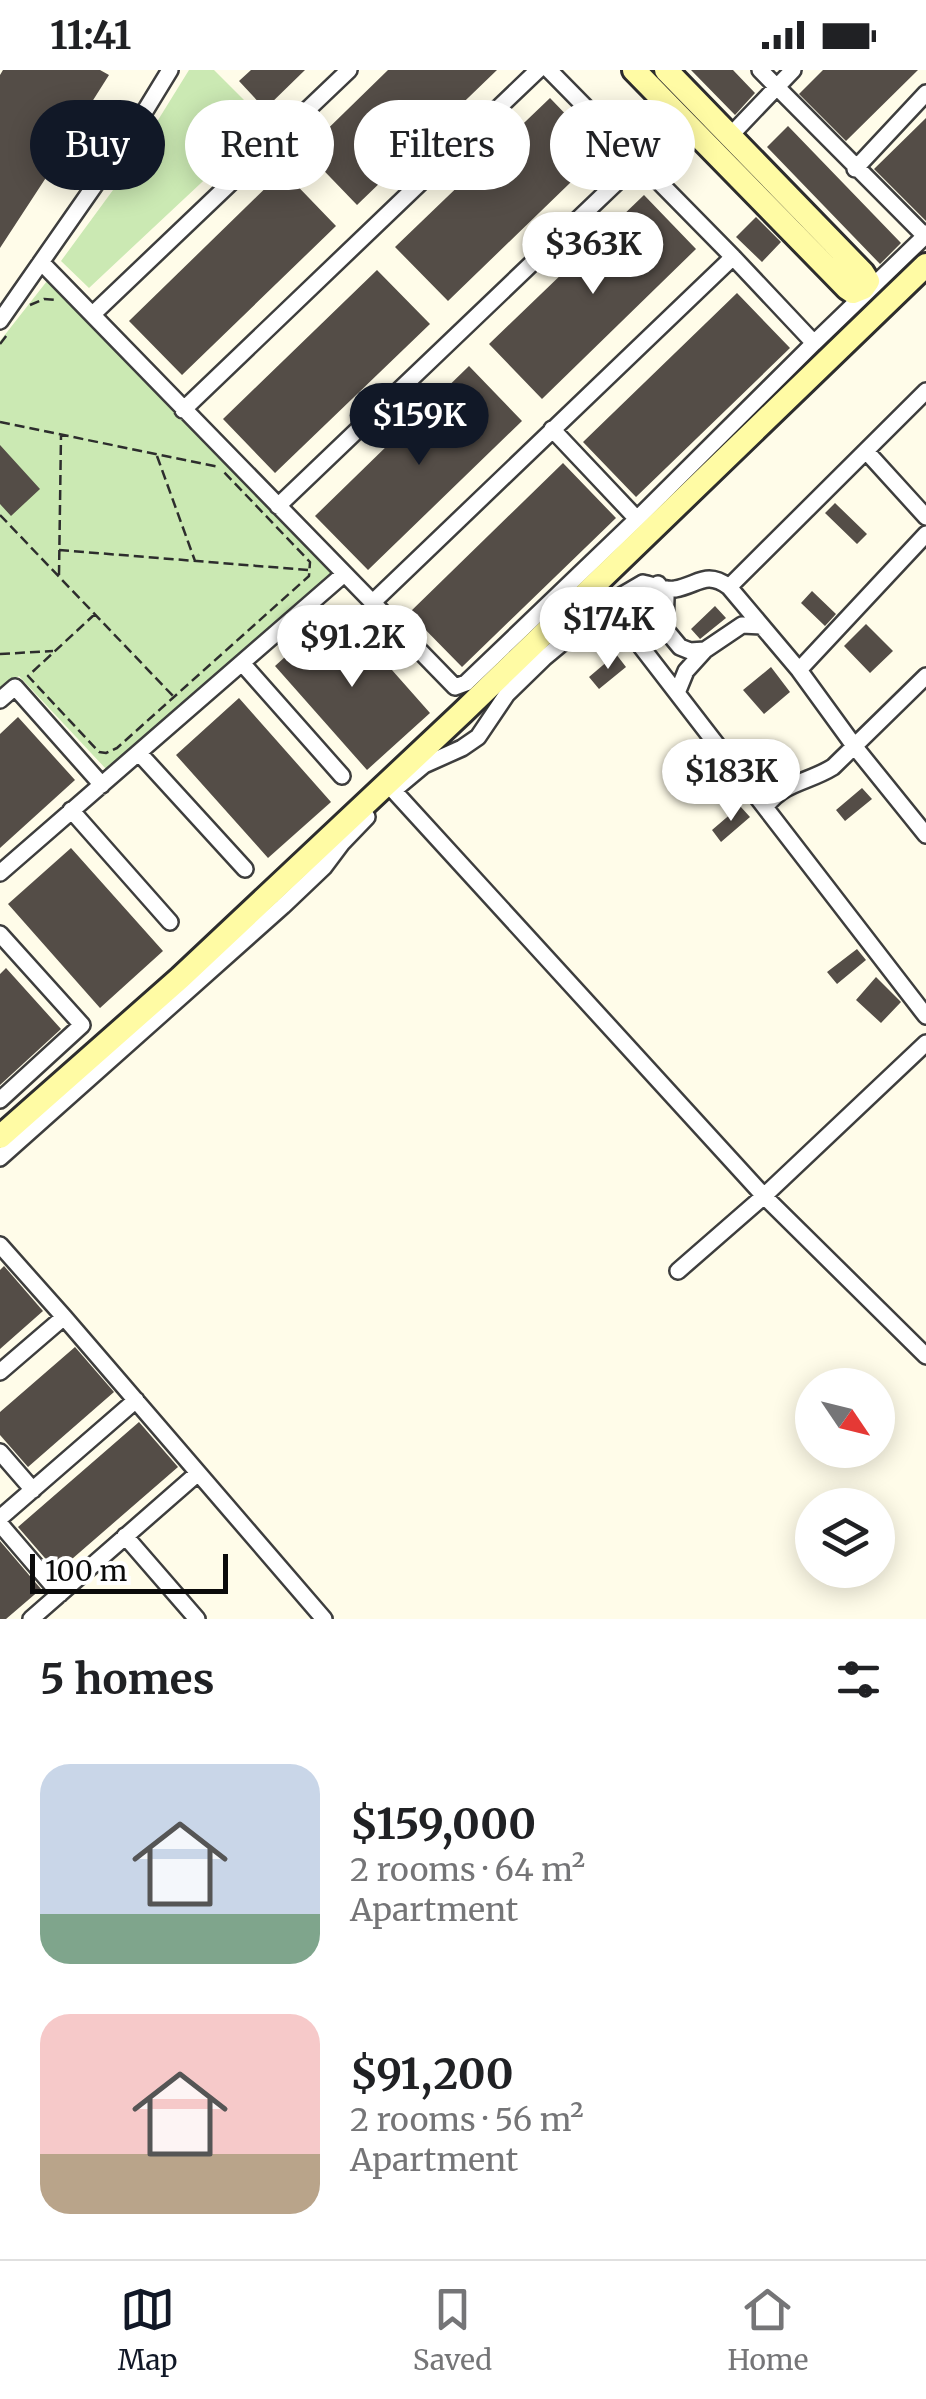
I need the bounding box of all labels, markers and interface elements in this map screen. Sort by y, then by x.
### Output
text: 11:41 [50,12,131,59]
chip: Buy [30,100,165,190]
chip: Rent [185,100,334,190]
chip: Filters [354,100,530,190]
chip: New [550,100,695,190]
pin: $363K [523,212,663,297]
text: $363K [544,224,642,264]
pin: $159K [349,383,489,468]
text: $159K [372,395,466,435]
pin: $174K [538,587,678,672]
text: $174K [562,599,654,639]
pin: $91.2K [271,605,433,690]
text: $91.2K [299,617,405,657]
pin: $183K [661,739,801,824]
text: $183K [684,751,778,791]
north arrow [795,1368,895,1468]
map controls [795,1368,895,1588]
button: layers [795,1488,895,1588]
scale bar [30,1549,228,1594]
text: 100 m [45,1553,127,1589]
icon: filters [831,1652,886,1707]
text: 5 homes [40,1653,214,1705]
text: $159,000 [350,1798,536,1850]
icon: home [120,1804,240,1924]
text: 2 rooms · 64 m² [350,1850,585,1890]
text: Apartment [350,1890,518,1930]
text: $91,200 [350,2048,514,2100]
icon: home [120,2054,240,2174]
text: 2 rooms · 56 m² [350,2100,584,2140]
text: Apartment [350,2140,518,2180]
tab: Map [118,2282,177,2378]
tab: Saved [413,2282,492,2378]
tab: Home [728,2282,808,2378]

